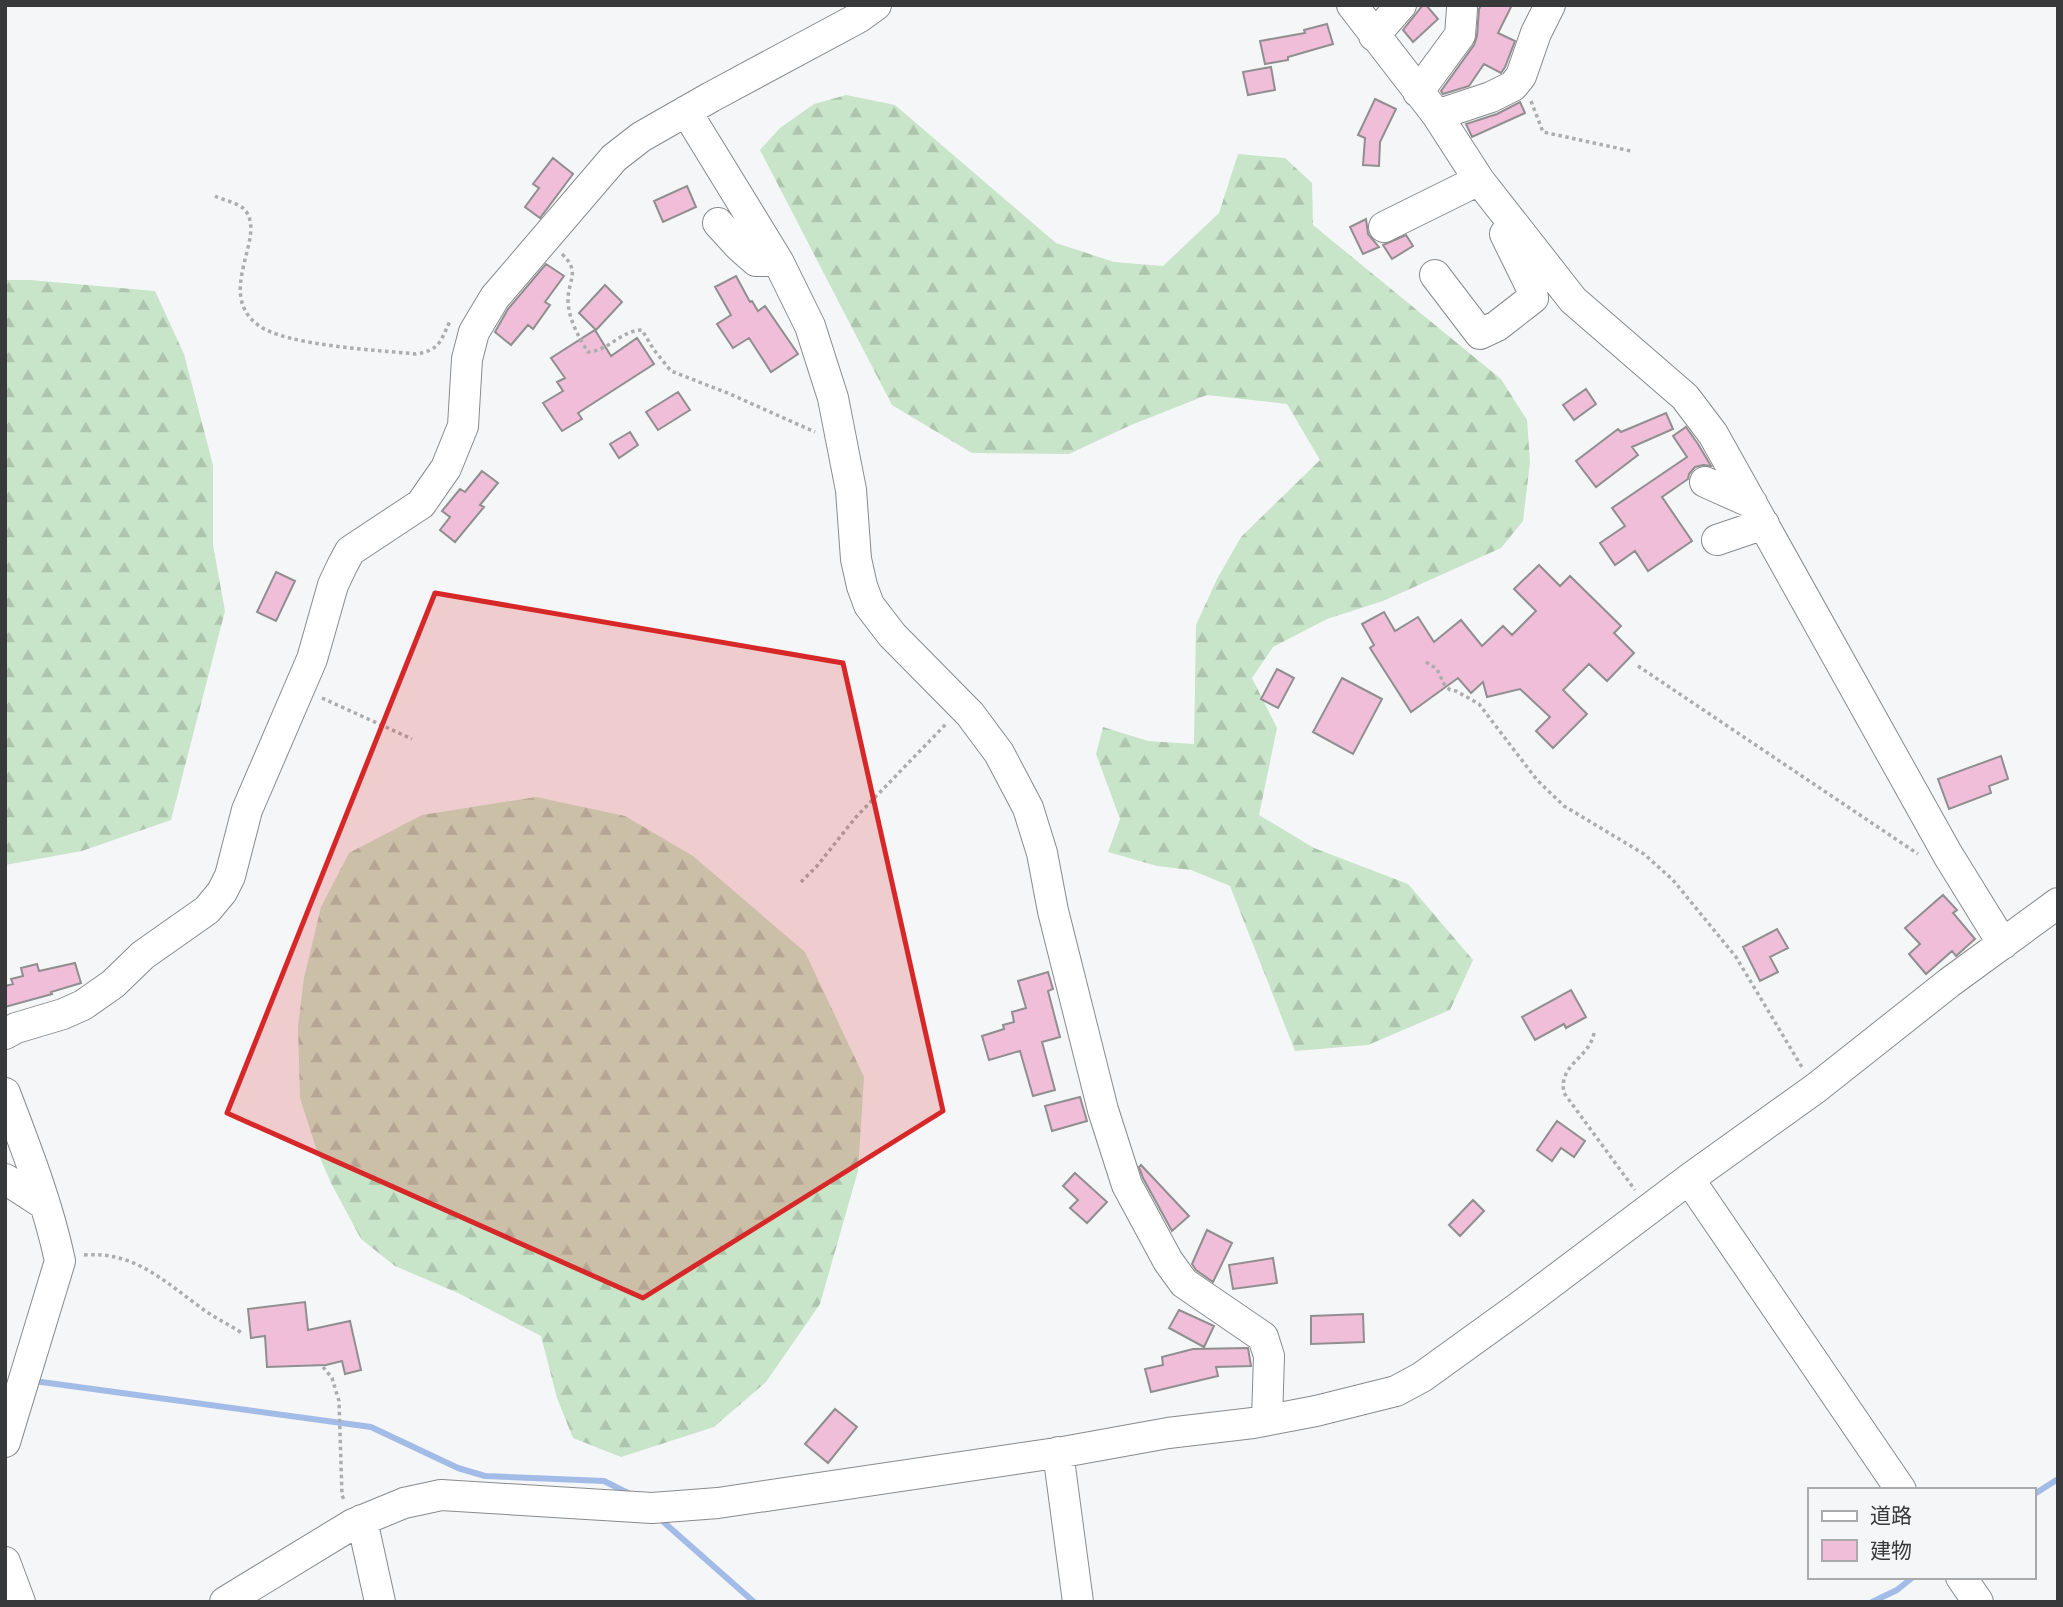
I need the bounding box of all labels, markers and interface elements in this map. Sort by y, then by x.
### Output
legend [1808,1488,2035,1579]
text: 道路 [1870,1503,1912,1528]
text: 建物 [1870,1538,1912,1563]

